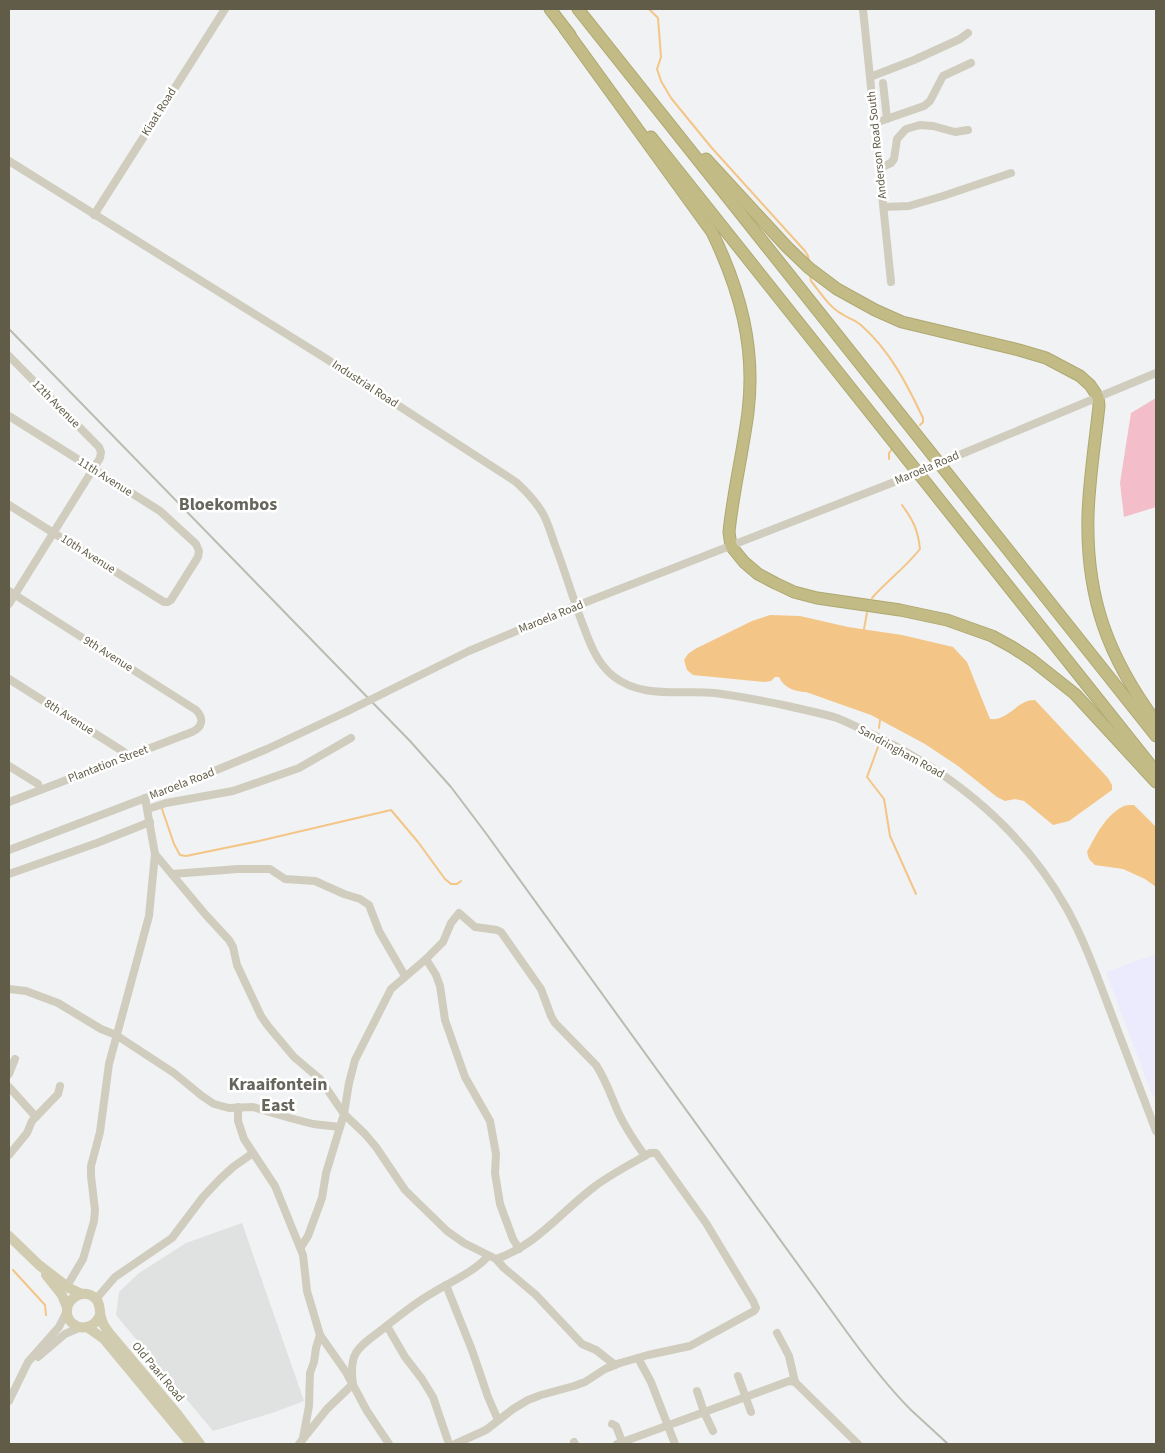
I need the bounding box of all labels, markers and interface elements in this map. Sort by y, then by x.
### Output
street label: Kiaat Road [137,85,181,139]
street label: Anderson Road South [863,90,891,200]
street label: Industrial Road [328,356,402,412]
street label: 12th Avenue [28,376,84,432]
street label: Maroela Road [892,447,962,489]
street label: 11th Avenue [74,453,136,501]
district label: Bloekombos [179,492,277,517]
street label: 10th Avenue [57,530,119,578]
street label: Maroela Road [516,596,586,638]
street label: 9th Avenue [80,632,136,676]
street label: 8th Avenue [41,695,97,739]
street label: Sandringham Road [855,721,947,783]
street label: Plantation Street [65,741,151,787]
street label: Maroela Road [147,764,217,804]
district label: Kraaifontein East [228,1072,328,1118]
street label: Old Paarl Road [128,1338,188,1406]

